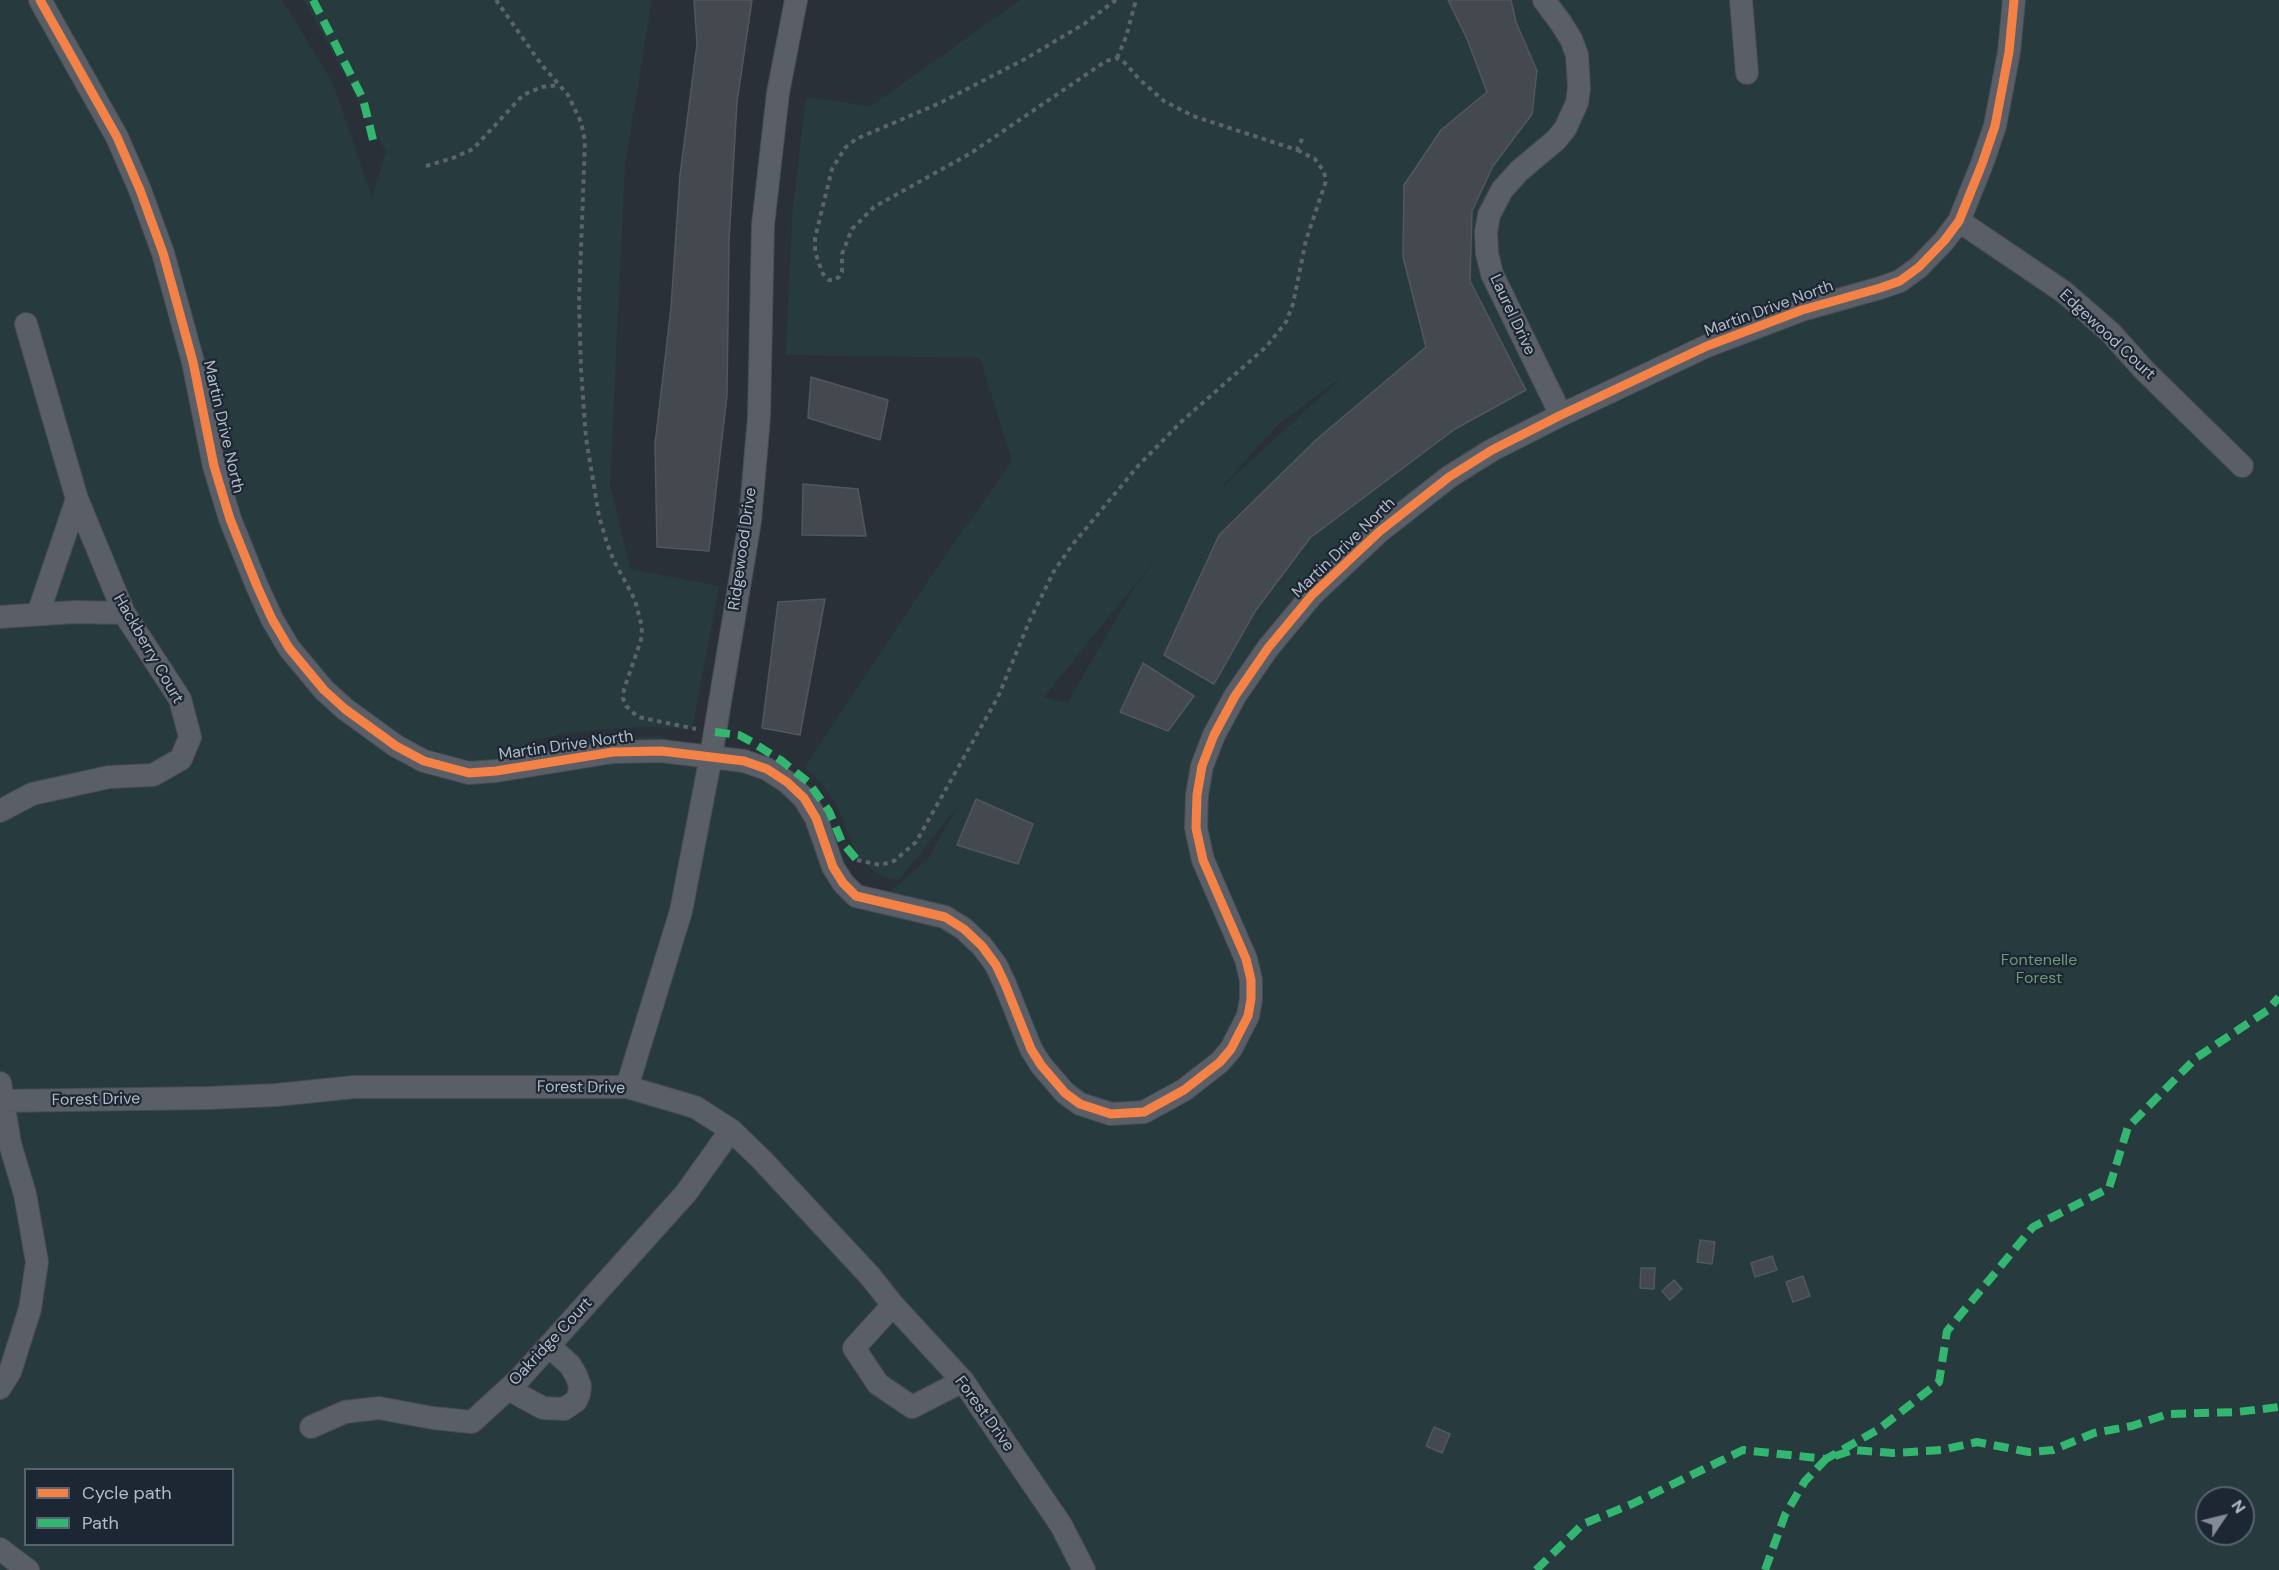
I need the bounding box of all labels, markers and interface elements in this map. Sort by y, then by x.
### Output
street label: Laurel Drive [1485,272,1539,358]
street label: Martin Drive North [1702,277,1836,341]
street label: Edgewood Court [2055,286,2159,384]
street label: Martin Drive North [198,359,248,495]
street label: Ridgewood Drive [725,486,761,612]
street label: Martin Drive North [1289,494,1399,602]
street label: Hackberry Court [109,591,187,707]
street label: Martin Drive North [497,727,635,765]
park label: Fontenelle Forest [2001,951,2077,989]
street label: Forest Drive [537,1078,625,1098]
street label: Forest Drive [52,1090,140,1110]
street label: Oakridge Court [505,1294,597,1390]
street label: Forest Drive [950,1373,1018,1455]
legend [24,1468,234,1546]
text: Cycle path [82,1481,172,1505]
north arrow [2195,1486,2255,1546]
text: N [2227,1496,2250,1517]
text: Path [82,1511,119,1535]

